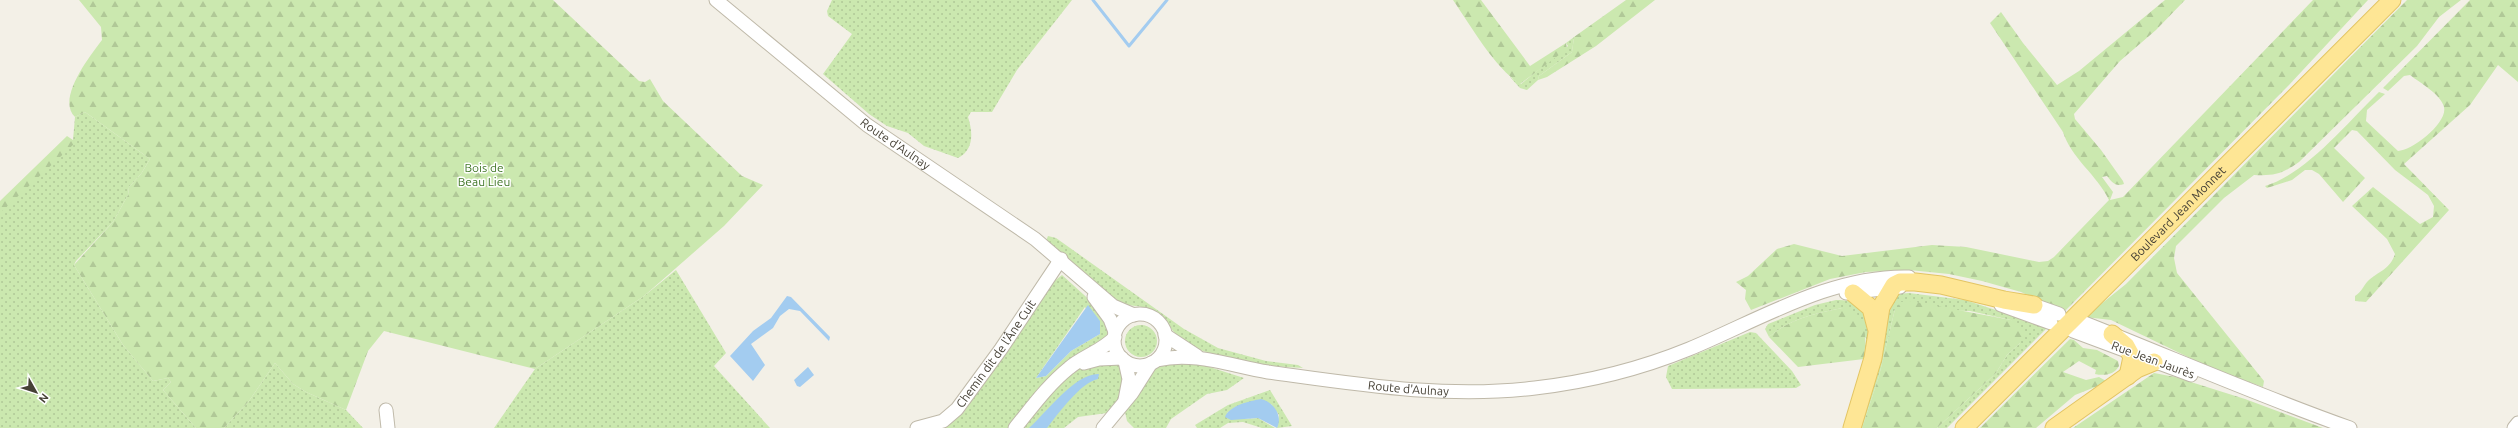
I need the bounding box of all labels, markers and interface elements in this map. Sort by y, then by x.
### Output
street label: Route d'Aulnay [858,115,933,172]
park label: Bois de Beau Lieu [458,161,510,188]
street label: Boulevard Jean Monnet [2128,163,2228,263]
street label: Chemin dit de l'Âne Cuit [953,297,1038,410]
street label: Rue Jean Jaurès [2110,338,2196,381]
north arrow [16,372,56,412]
street label: Route d'Aulnay [1367,378,1449,398]
text: N [37,391,51,405]

